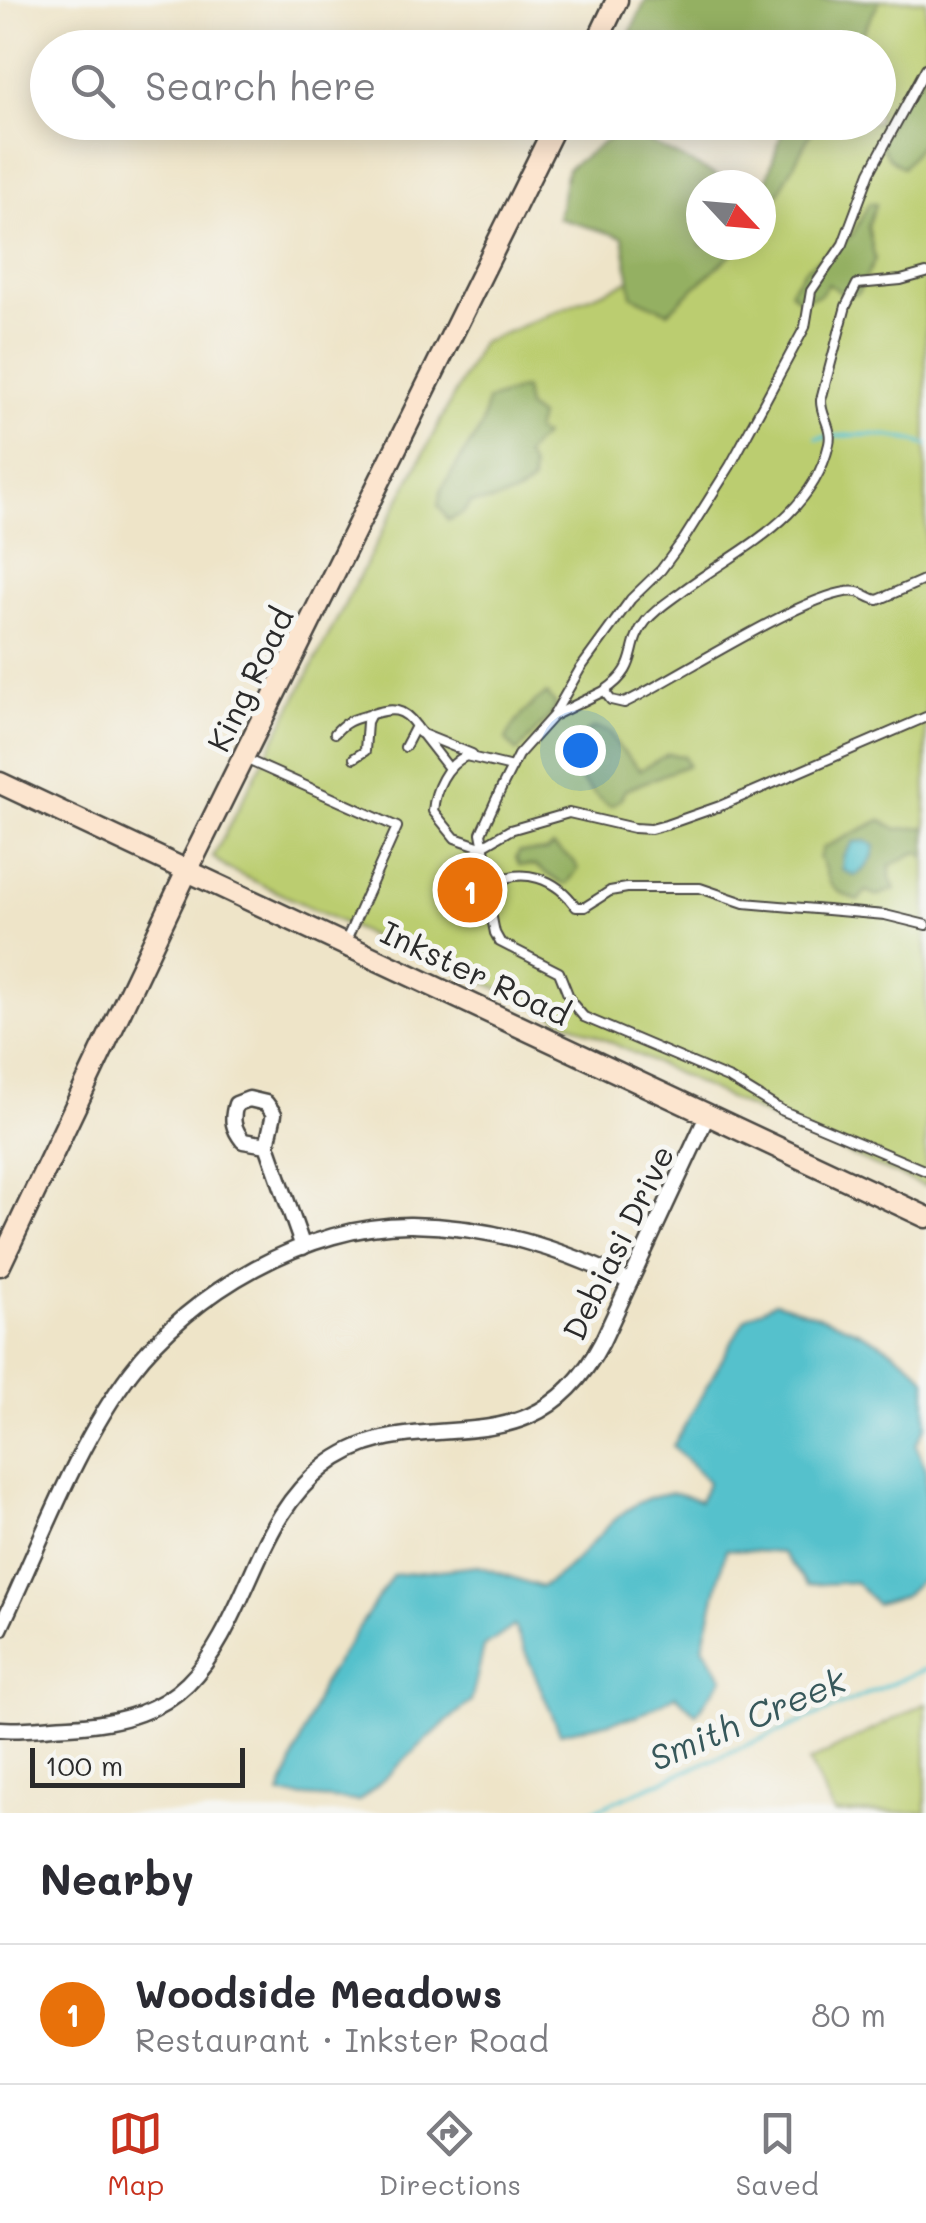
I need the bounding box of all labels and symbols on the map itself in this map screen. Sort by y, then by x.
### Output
north arrow [686,170,776,260]
street label: King Road [196,600,302,758]
your location [555,725,606,776]
pin: 1 [438,852,502,928]
street label: Inkster Road [375,910,577,1034]
street label: Debiasi Drive [552,1137,682,1347]
water label: Smith Creek [642,1655,854,1780]
scale bar [30,1743,245,1788]

